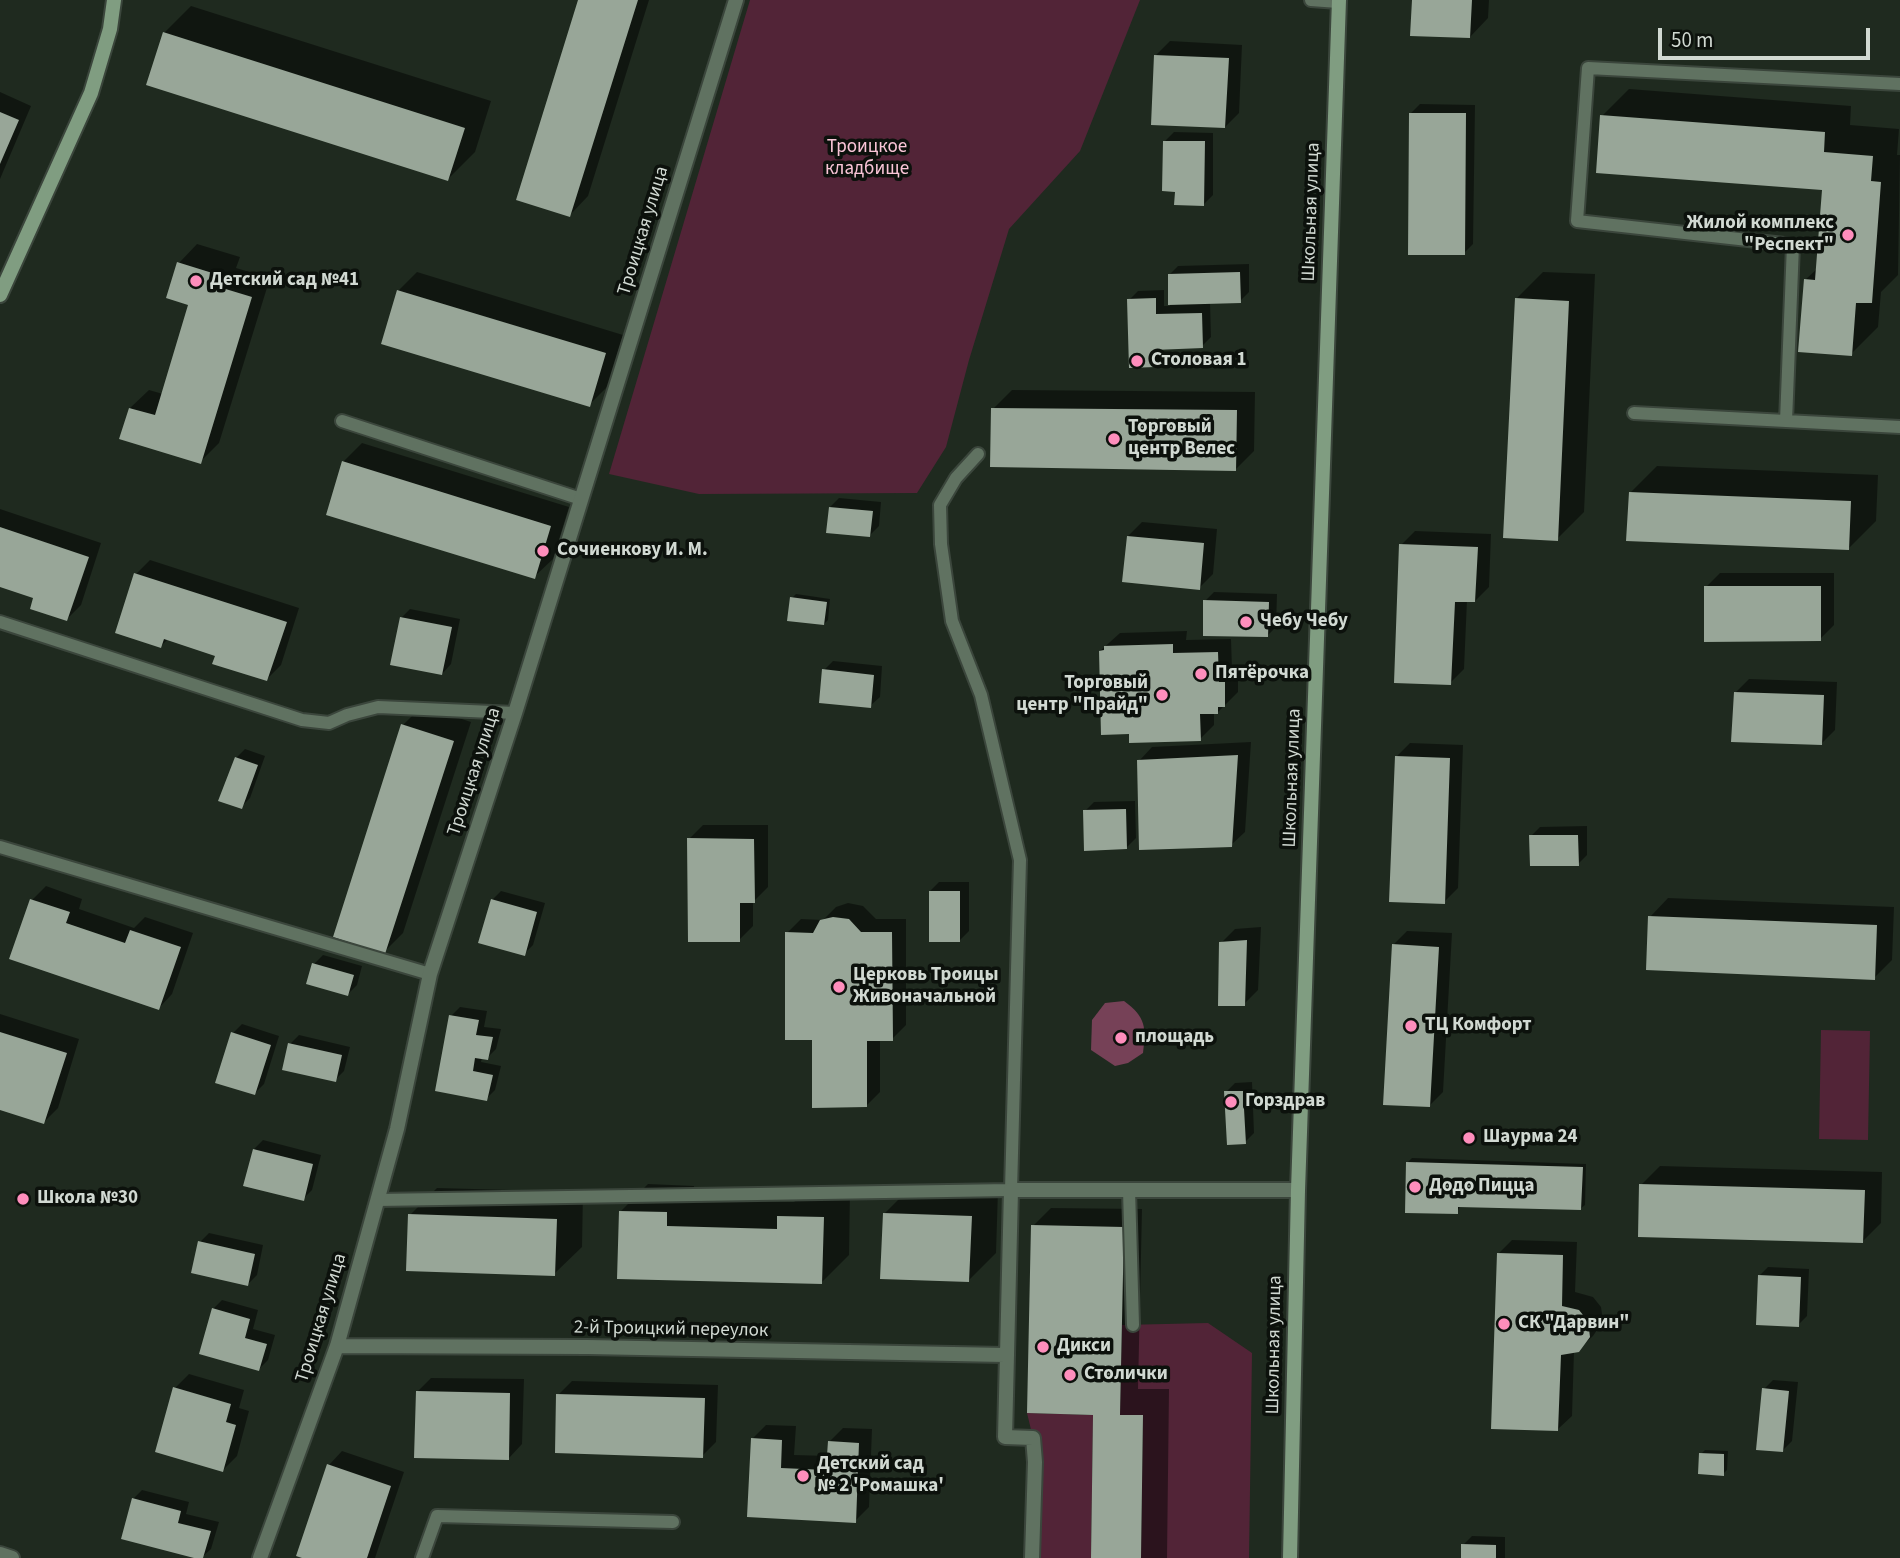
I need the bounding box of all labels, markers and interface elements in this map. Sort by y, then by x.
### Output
scale bar [1662,14,1874,58]
text: 50 m [1671,25,1713,55]
park label: Троицкое кладбище [825,137,909,181]
street label: Школьная улица [1298,142,1326,282]
street label: Троицкая улица [614,164,674,298]
place label: Жилой комплекс "Респект" [1687,213,1834,257]
marker: Жилой комплекс "Респект" [1840,227,1856,243]
place label: Детский сад №41 [210,270,359,292]
marker: Детский сад №41 [188,273,204,289]
place label: Столовая 1 [1151,350,1247,372]
marker: Столовая 1 [1129,353,1145,369]
place label: Торговый центр Велес [1128,417,1235,461]
marker: Торговый центр Велес [1106,431,1122,447]
place label: Сочиенкову И. М. [557,540,708,562]
marker: Сочиенкову И. М. [535,543,551,559]
place label: Чебу Чебу [1260,611,1348,633]
marker: Чебу Чебу [1238,614,1254,630]
place label: Пятёрочка [1215,663,1309,685]
marker: Пятёрочка [1193,666,1209,682]
place label: Торговый центр "Прайд" [1016,673,1148,717]
marker: Торговый центр "Прайд" [1154,687,1170,703]
street label: Троицкая улица [444,705,506,839]
street label: Школьная улица [1279,708,1307,848]
place label: Церковь Троицы Живоначальной [853,965,998,1009]
marker: Церковь Троицы Живоначальной [831,979,847,995]
place label: ТЦ Комфорт [1425,1015,1532,1037]
marker: ТЦ Комфорт [1403,1018,1419,1034]
place label: площадь [1135,1027,1214,1049]
marker: площадь [1113,1030,1129,1046]
place label: Горздрав [1245,1091,1325,1113]
marker: Горздрав [1223,1094,1239,1110]
place label: Шаурма 24 [1483,1127,1578,1149]
marker: Шаурма 24 [1461,1130,1477,1146]
place label: Додо Пицца [1429,1176,1535,1198]
marker: Додо Пицца [1407,1179,1423,1195]
place label: Школа №30 [37,1188,138,1210]
marker: Школа №30 [15,1191,31,1207]
street label: Троицкая улица [292,1251,352,1385]
street label: Школьная улица [1262,1275,1288,1415]
place label: СК "Дарвин" [1518,1313,1630,1335]
marker: СК "Дарвин" [1496,1316,1512,1332]
street label: 2-й Троицкий переулок [574,1317,768,1343]
place label: Дикси [1057,1336,1111,1358]
marker: Дикси [1035,1339,1051,1355]
place label: Столички [1084,1364,1168,1386]
marker: Столички [1062,1367,1078,1383]
place label: Детский сад № 2 'Ромашка' [817,1454,944,1498]
marker: Детский сад № 2 'Ромашка' [795,1468,811,1484]

